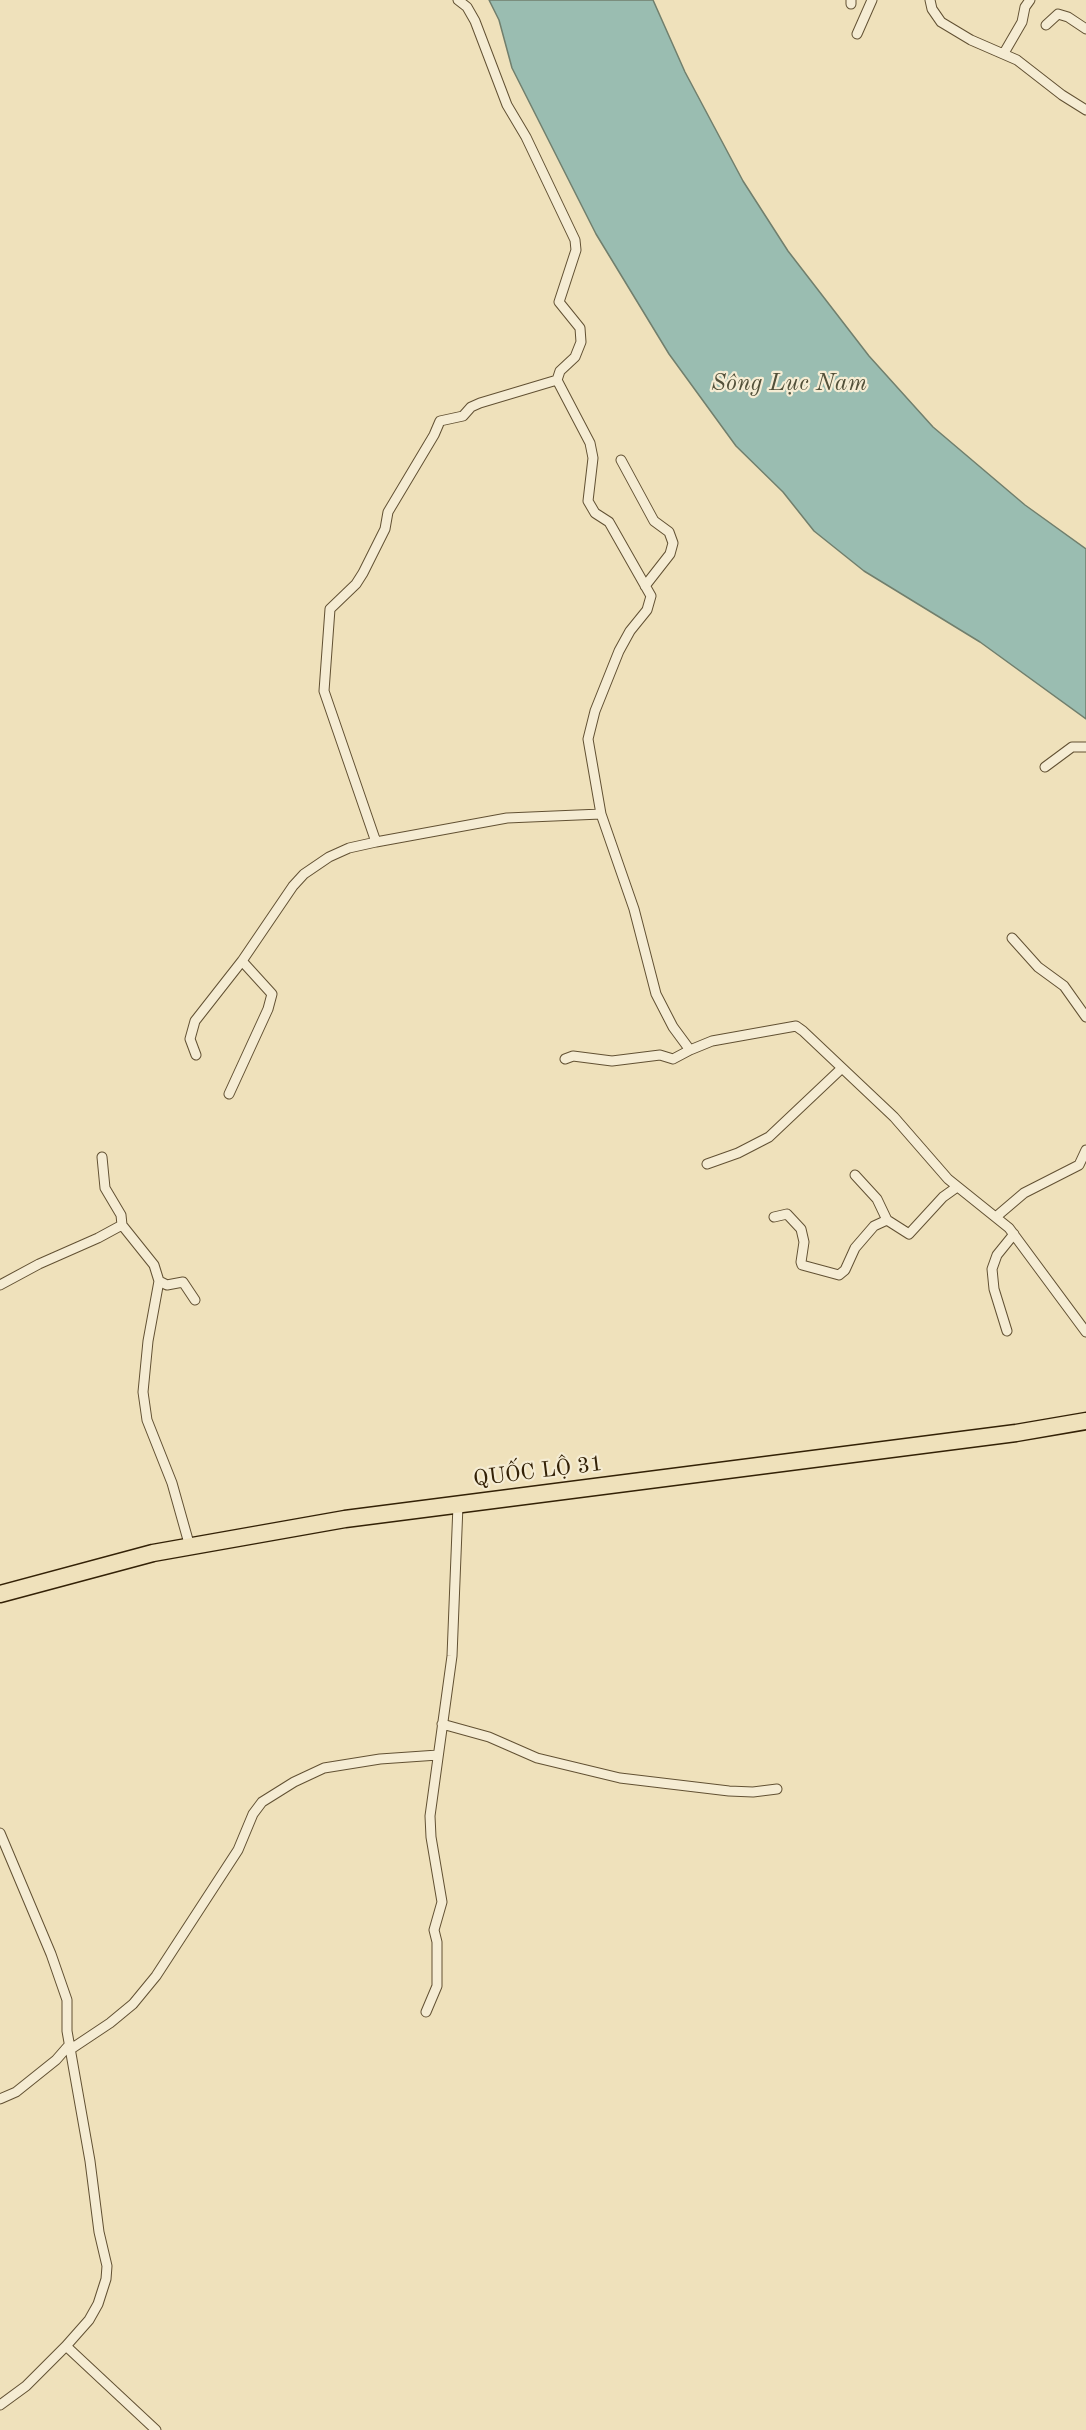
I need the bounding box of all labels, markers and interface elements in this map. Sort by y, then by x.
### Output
water label: Sông Lục Nam [711,370,867,398]
street label: QUỐC LỘ 31 [472,1451,604,1493]

